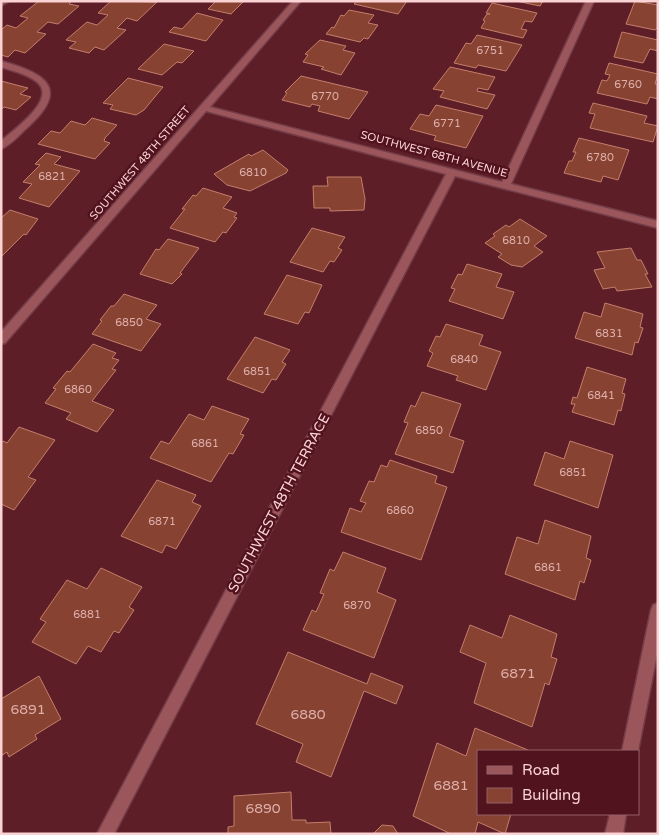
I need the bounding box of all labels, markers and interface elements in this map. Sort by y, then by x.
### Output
house number: 6751 [476,44,504,57]
house number: 6760 [614,78,642,91]
house number: 6770 [311,90,339,103]
street label: SOUTHWEST 48TH STREET [87,103,193,223]
house number: 6771 [433,117,461,130]
street label: SOUTHWEST 68TH AVENUE [359,128,509,180]
house number: 6780 [586,151,614,164]
house number: 6810 [239,166,267,179]
house number: 6821 [38,170,66,183]
house number: 6810 [502,234,530,247]
house number: 6850 [115,316,143,329]
house number: 6831 [595,327,623,340]
house number: 6840 [450,353,478,366]
house number: 6851 [243,365,271,378]
house number: 6860 [64,383,92,396]
house number: 6841 [587,389,615,402]
street label: SOUTHWEST 48TH TERRACE [225,411,333,595]
house number: 6850 [415,424,443,437]
house number: 6861 [191,437,219,450]
house number: 6851 [559,466,587,479]
house number: 6860 [386,504,414,517]
house number: 6871 [148,515,176,528]
house number: 6861 [534,561,562,574]
house number: 6870 [343,599,371,612]
house number: 6881 [73,608,101,621]
house number: 6871 [500,665,536,682]
house number: 6891 [10,701,46,718]
house number: 6880 [290,706,326,723]
legend [477,750,639,815]
text: Road [522,761,560,779]
house number: 6881 [433,777,469,794]
text: Building [522,786,581,804]
house number: 6890 [245,800,281,817]

